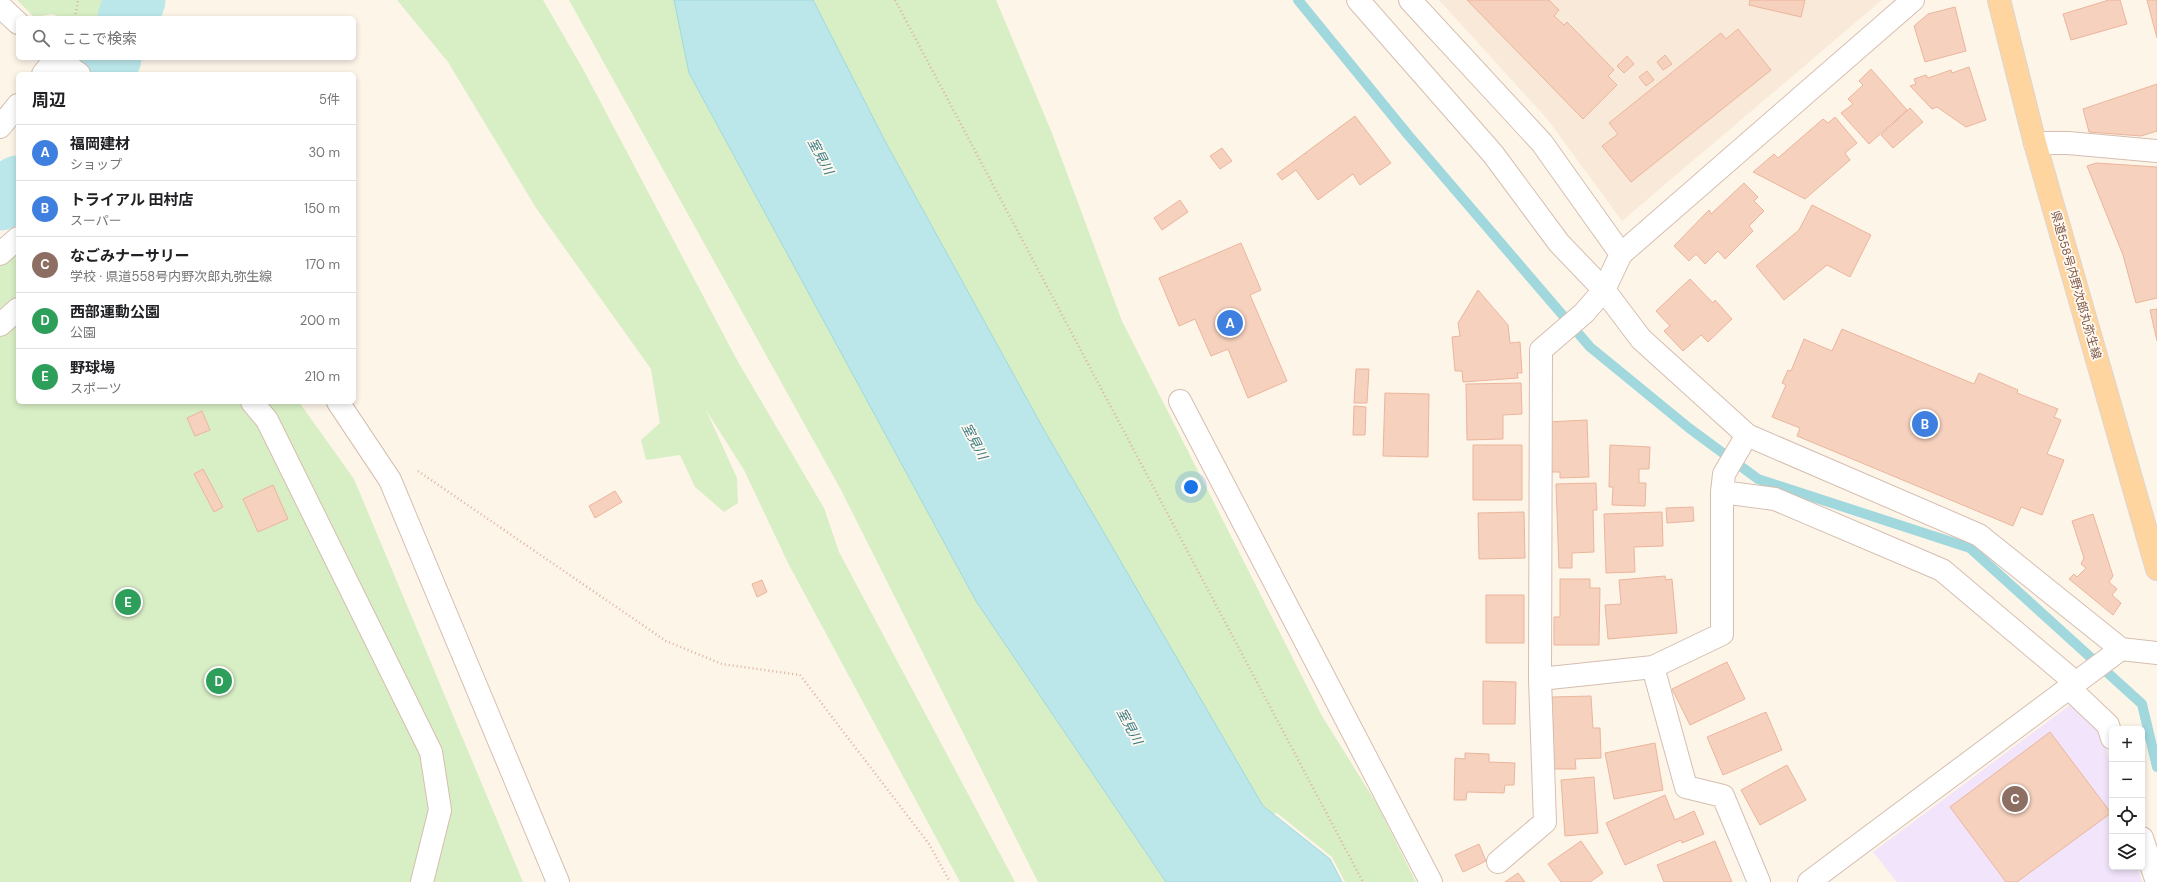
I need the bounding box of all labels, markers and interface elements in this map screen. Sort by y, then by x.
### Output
search box [16,16,356,60]
icon: search [30,27,52,49]
text: ここで検索 [62,29,137,49]
text: 周辺 [32,89,66,111]
text: 5件 [319,91,340,108]
text: 福岡建材 [70,134,130,154]
water label: 室見川 [804,135,838,179]
text: A [40,144,50,161]
text: 30 m [308,144,340,161]
text: ショップ [70,156,122,173]
text: トライアル 田村店 [70,190,193,210]
text: B [41,200,49,217]
text: 150 m [304,200,340,217]
street label: 県道558号内野次郎丸弥生線 [2047,209,2105,361]
text: スーパー [70,212,122,229]
text: なごみナーサリー [70,246,190,266]
text: C [40,256,50,273]
text: 170 m [305,256,340,273]
text: 学校 · 県道558号内野次郎丸弥生線 [70,268,272,285]
text: 西部運動公園 [70,302,160,322]
pin: A [1217,308,1243,338]
text: D [40,312,50,329]
text: 200 m [300,312,340,329]
text: 公園 [70,324,96,341]
text: 野球場 [70,358,115,378]
text: E [41,368,49,385]
text: 210 m [305,368,340,385]
text: スポーツ [70,380,122,397]
pin: B [1912,409,1938,439]
water label: 室見川 [958,420,992,464]
your location [1181,477,1201,497]
pin: E [115,587,141,617]
pin: D [206,666,232,696]
water label: 室見川 [1113,705,1147,749]
map controls [2109,726,2145,870]
button: + [2109,726,2145,762]
button: − [2109,762,2145,798]
pin: C [2002,784,2028,814]
button: locate [2109,798,2145,834]
button: layers [2109,834,2145,870]

